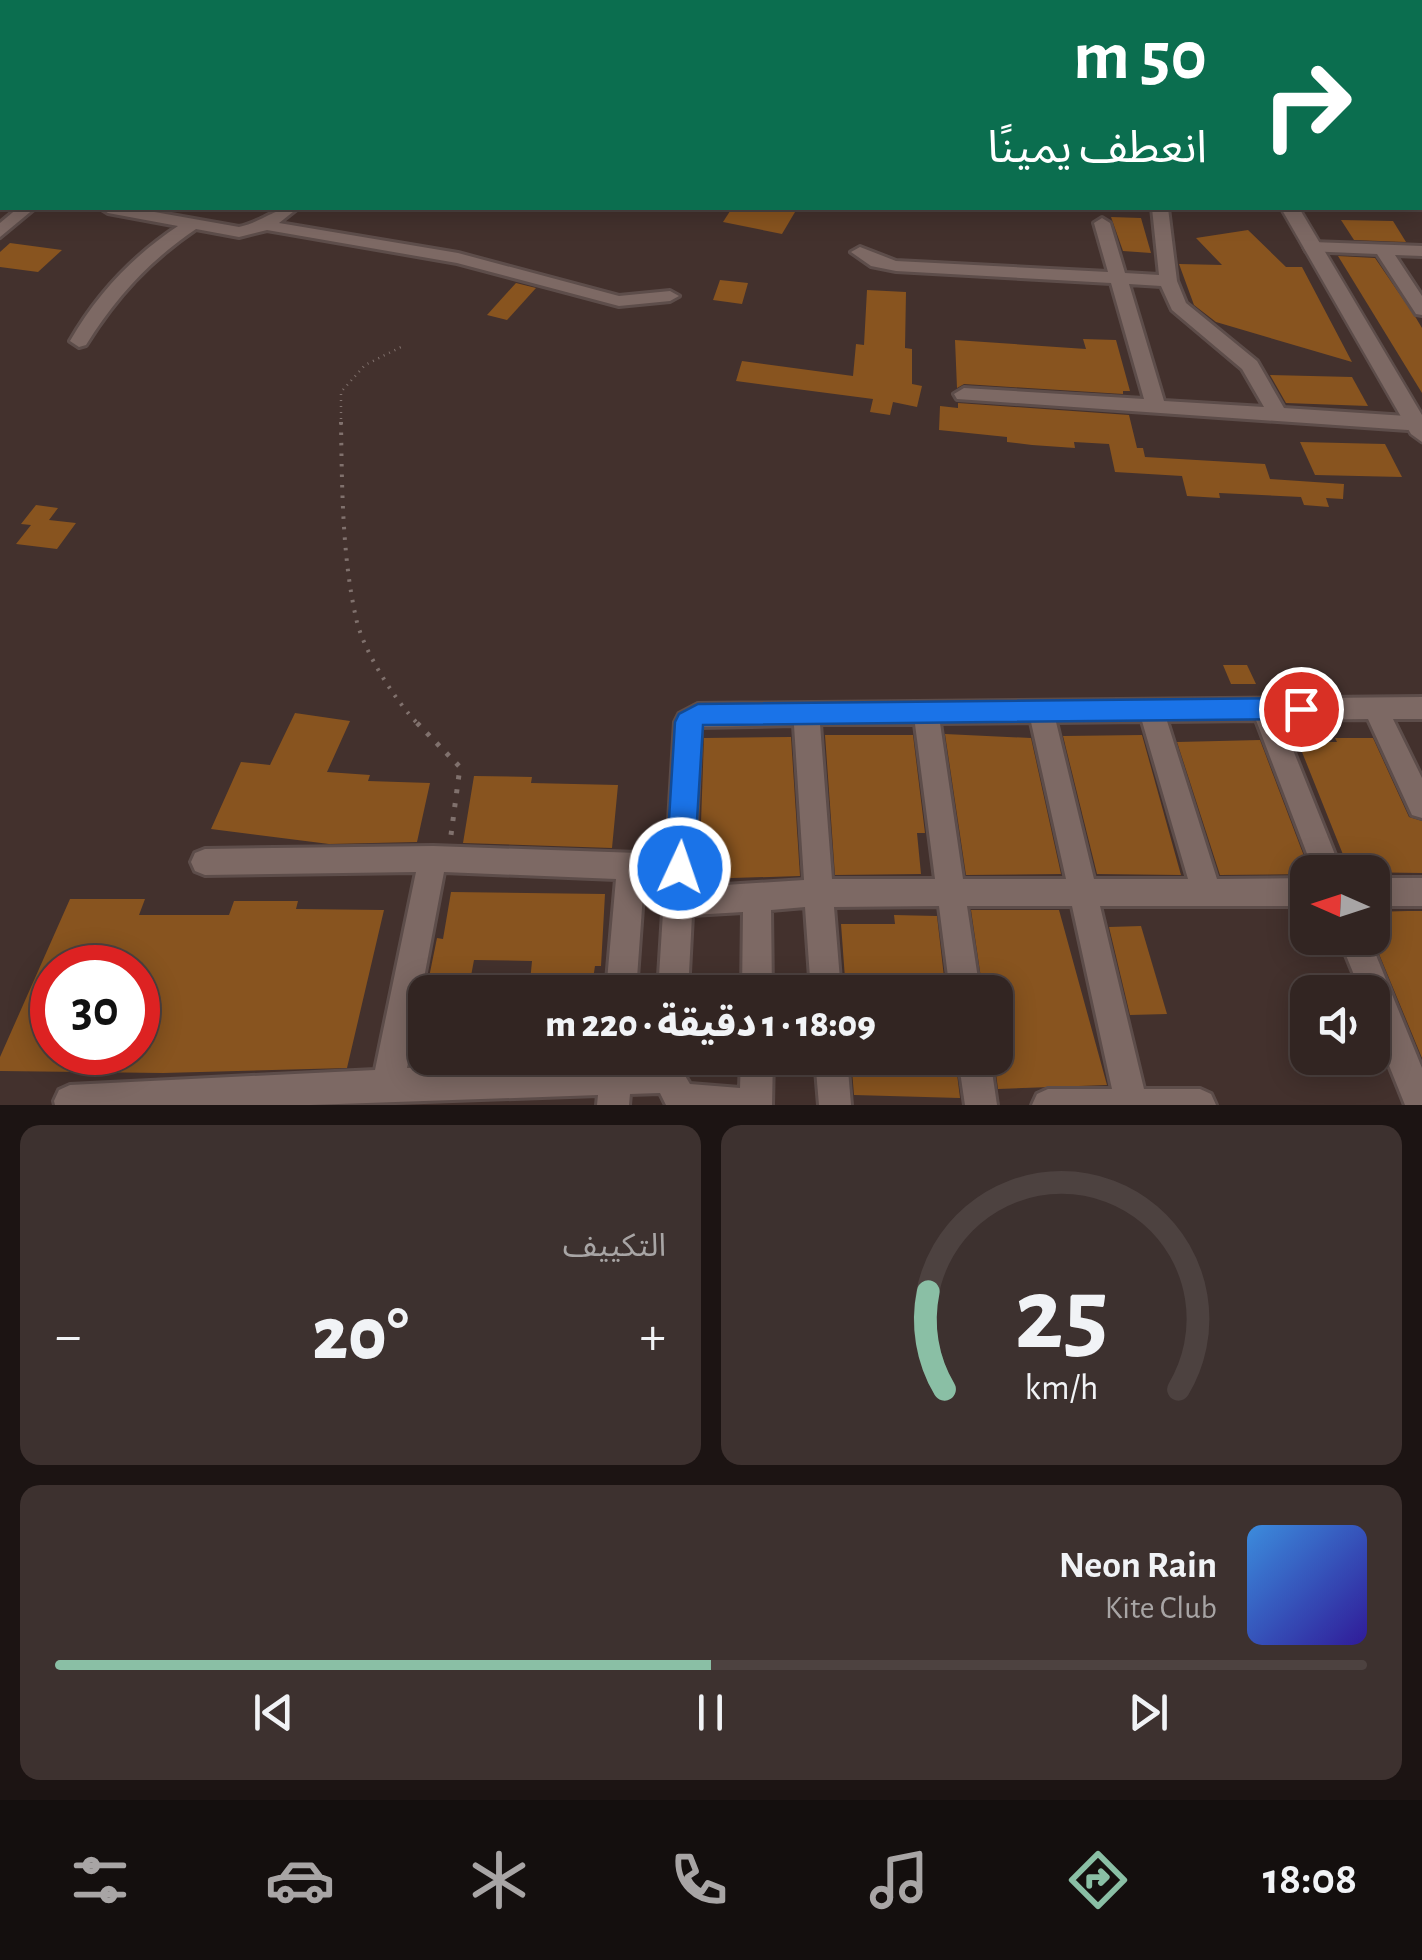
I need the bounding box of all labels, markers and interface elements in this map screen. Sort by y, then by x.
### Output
text: 50 m [1073,22,1207,92]
icon: right [1242,40,1372,170]
text: انعطف يمينًا [987,126,1207,171]
pin [1259,667,1344,752]
icon: arrive [1274,682,1329,737]
position arrow [628,816,732,920]
north arrow [1290,855,1390,955]
map controls [1290,855,1390,1075]
speed limit sign: 30 [30,945,160,1075]
button: sound [1290,975,1390,1075]
text: 18:09 · 1 دقيقة · 220 m [545,1006,876,1044]
text: التكييف [563,1230,666,1262]
text: 25 [1015,1264,1108,1368]
text: 20° [312,1298,409,1373]
text: − [55,1309,81,1364]
text: + [640,1309,666,1364]
text: km/h [1025,1370,1098,1406]
text: Neon Rain [1059,1547,1217,1585]
text: Kite Club [1105,1592,1217,1624]
icon: previous [246,1685,301,1740]
icon: pause [683,1685,738,1740]
icon: next [1121,1685,1176,1740]
icon: filters [65,1845,135,1915]
icon: car [265,1845,335,1915]
icon: climate [464,1845,534,1915]
icon: phone [664,1845,734,1915]
icon: music [864,1845,934,1915]
icon: directions [1063,1845,1133,1915]
text: 18:08 [1263,1857,1357,1902]

